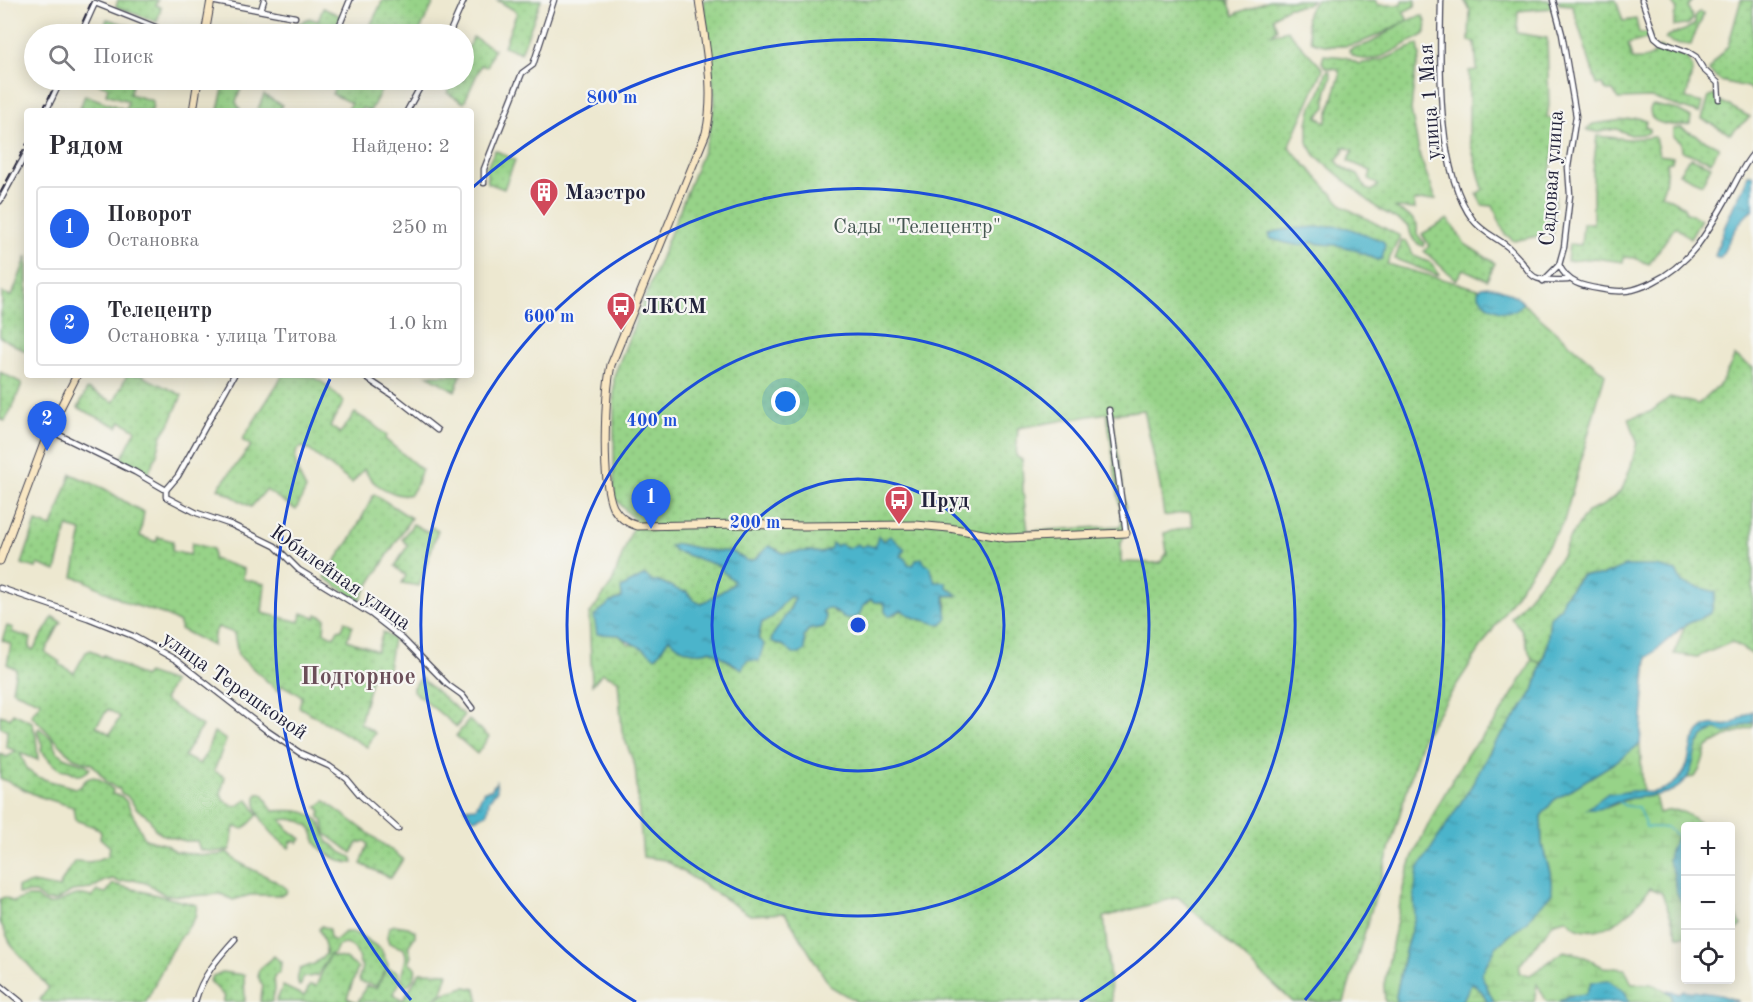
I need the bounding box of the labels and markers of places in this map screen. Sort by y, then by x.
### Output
building icon: Маэстро [528,176,560,218]
place label: Маэстро [565,183,646,204]
bus stop icon: ЛКСМ [605,290,637,332]
place label: ЛКСМ [642,297,707,318]
pin: 2 [28,402,66,451]
pin: 1 [632,480,670,529]
bus stop icon: Пруд [883,484,915,526]
place label: Пруд [920,491,970,512]
centre of rings [848,615,868,635]

